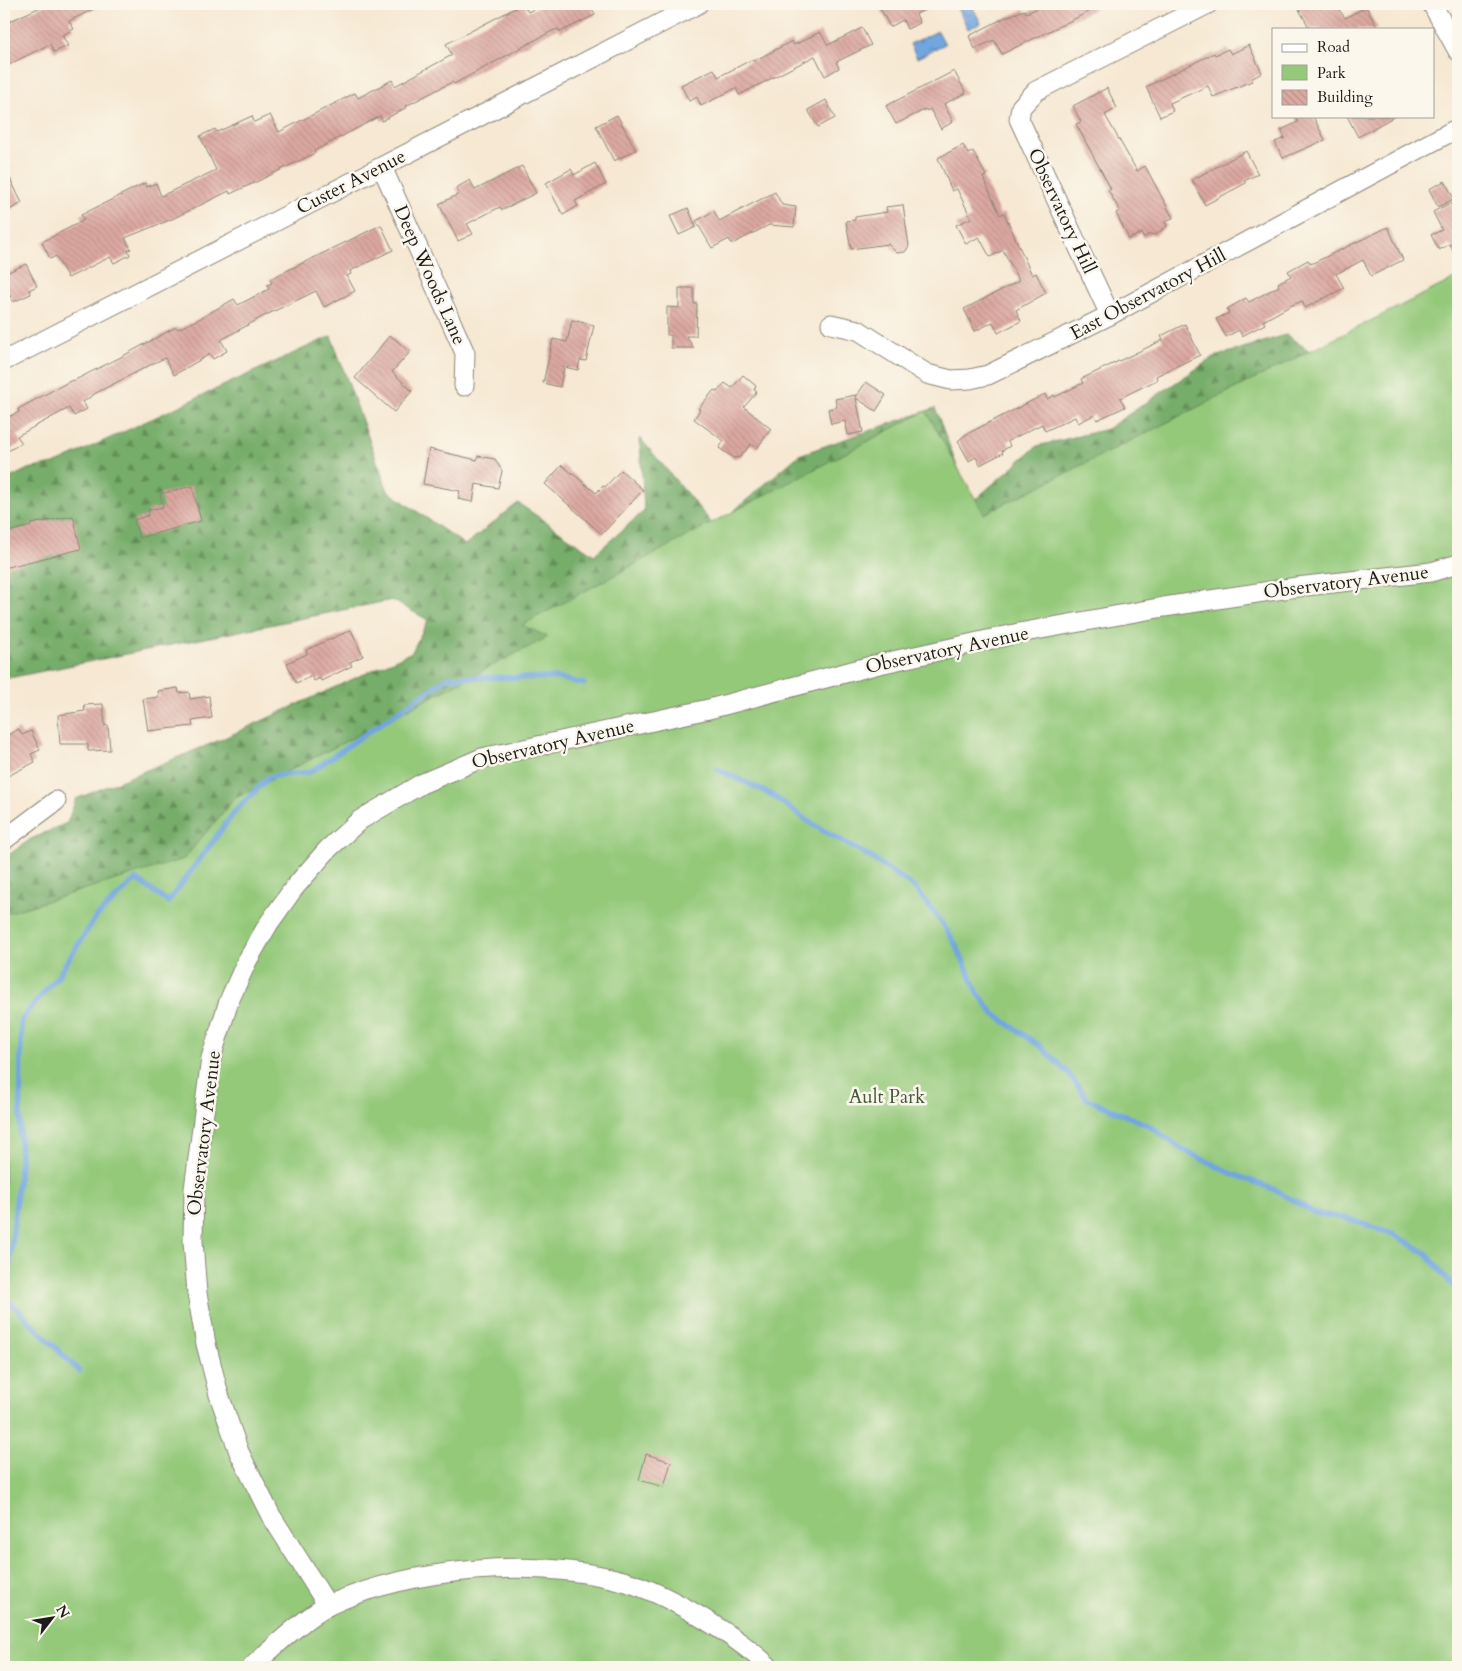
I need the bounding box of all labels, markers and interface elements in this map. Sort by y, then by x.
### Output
legend [1272,28,1434,118]
text: Road [1317,37,1350,57]
text: Park [1317,63,1346,83]
text: Building [1317,87,1373,107]
street label: Custer Avenue [292,143,410,221]
street label: Observatory Hill [1022,144,1103,278]
street label: Deep Woods Lane [388,201,472,349]
street label: East Observatory Hill [1066,242,1231,346]
street label: Observatory Avenue [1262,559,1430,605]
street label: Observatory Avenue [863,620,1031,680]
street label: Observatory Avenue [469,713,637,775]
street label: Observatory Avenue [181,1049,227,1217]
park label: Ault Park [849,1084,926,1110]
north arrow [28,1594,78,1644]
text: N [51,1601,74,1622]

